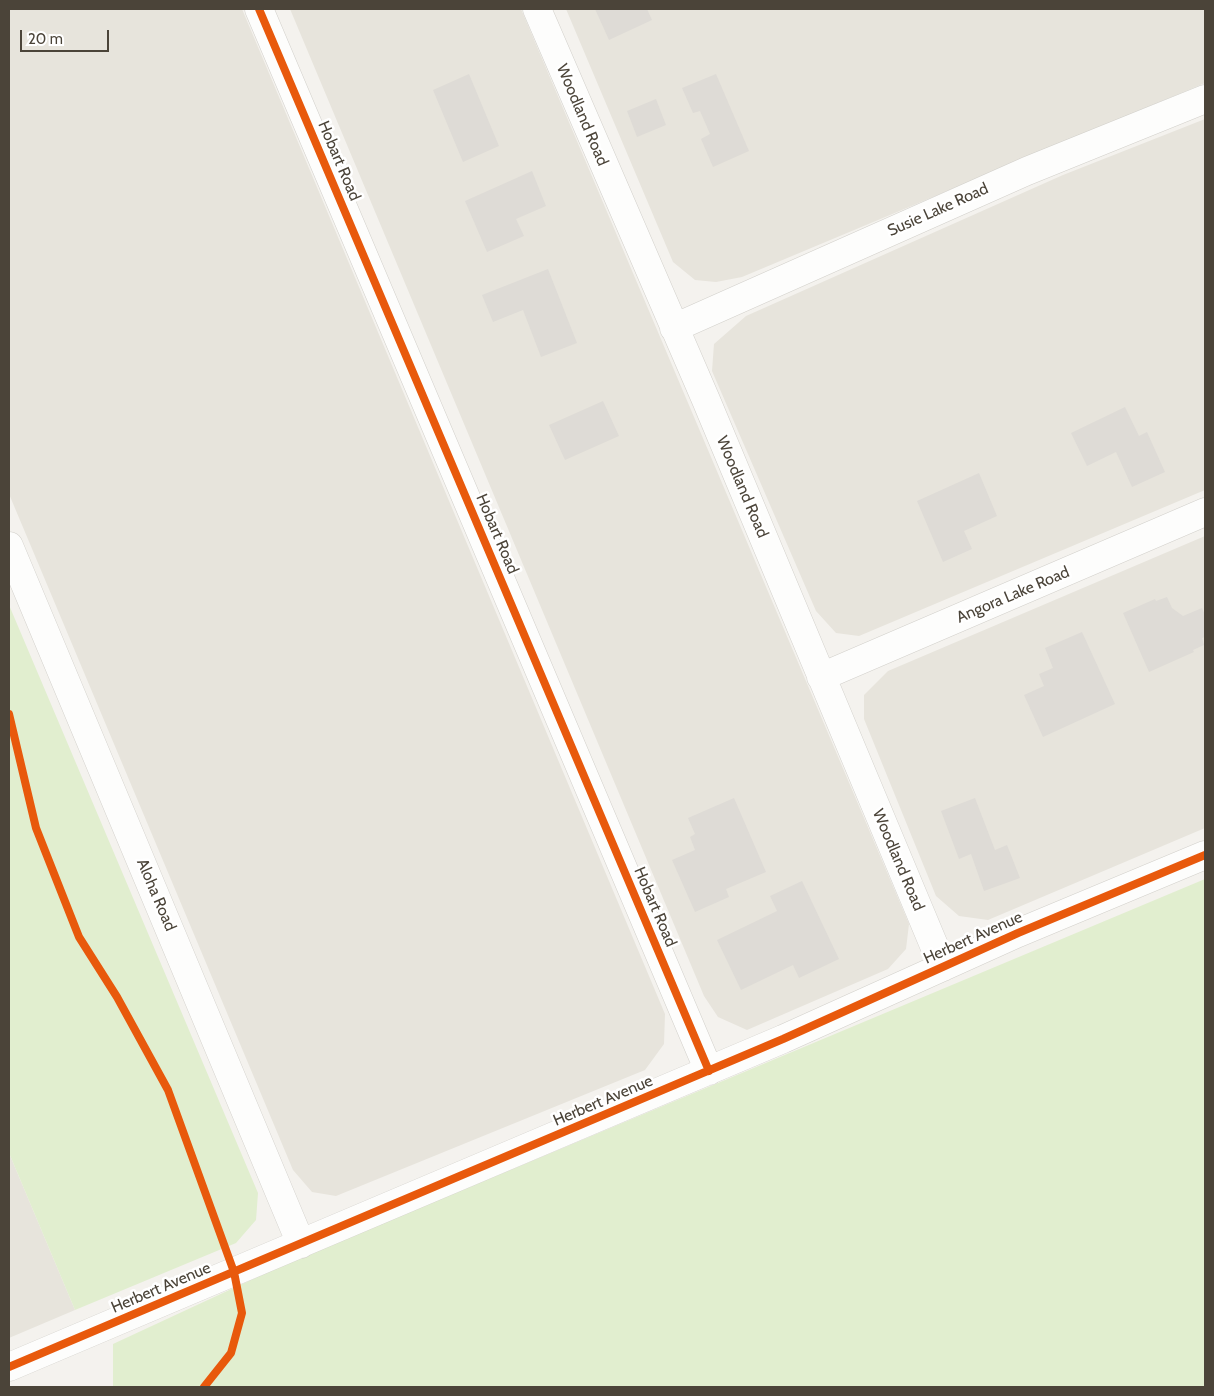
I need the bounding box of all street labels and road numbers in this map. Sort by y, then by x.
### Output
street label: Woodland Road [552,61,612,169]
street label: Hobart Road [314,118,364,204]
street label: Susie Lake Road [885,179,991,241]
street label: Woodland Road [712,433,772,541]
street label: Hobart Road [472,491,522,577]
street label: Angora Lake Road [954,563,1072,627]
street label: Woodland Road [868,806,928,914]
street label: Aloha Road [132,856,180,934]
street label: Hobart Road [630,864,680,950]
street label: Herbert Avenue [921,908,1025,968]
street label: Herbert Avenue [550,1071,656,1131]
street label: Herbert Avenue [108,1258,214,1318]

